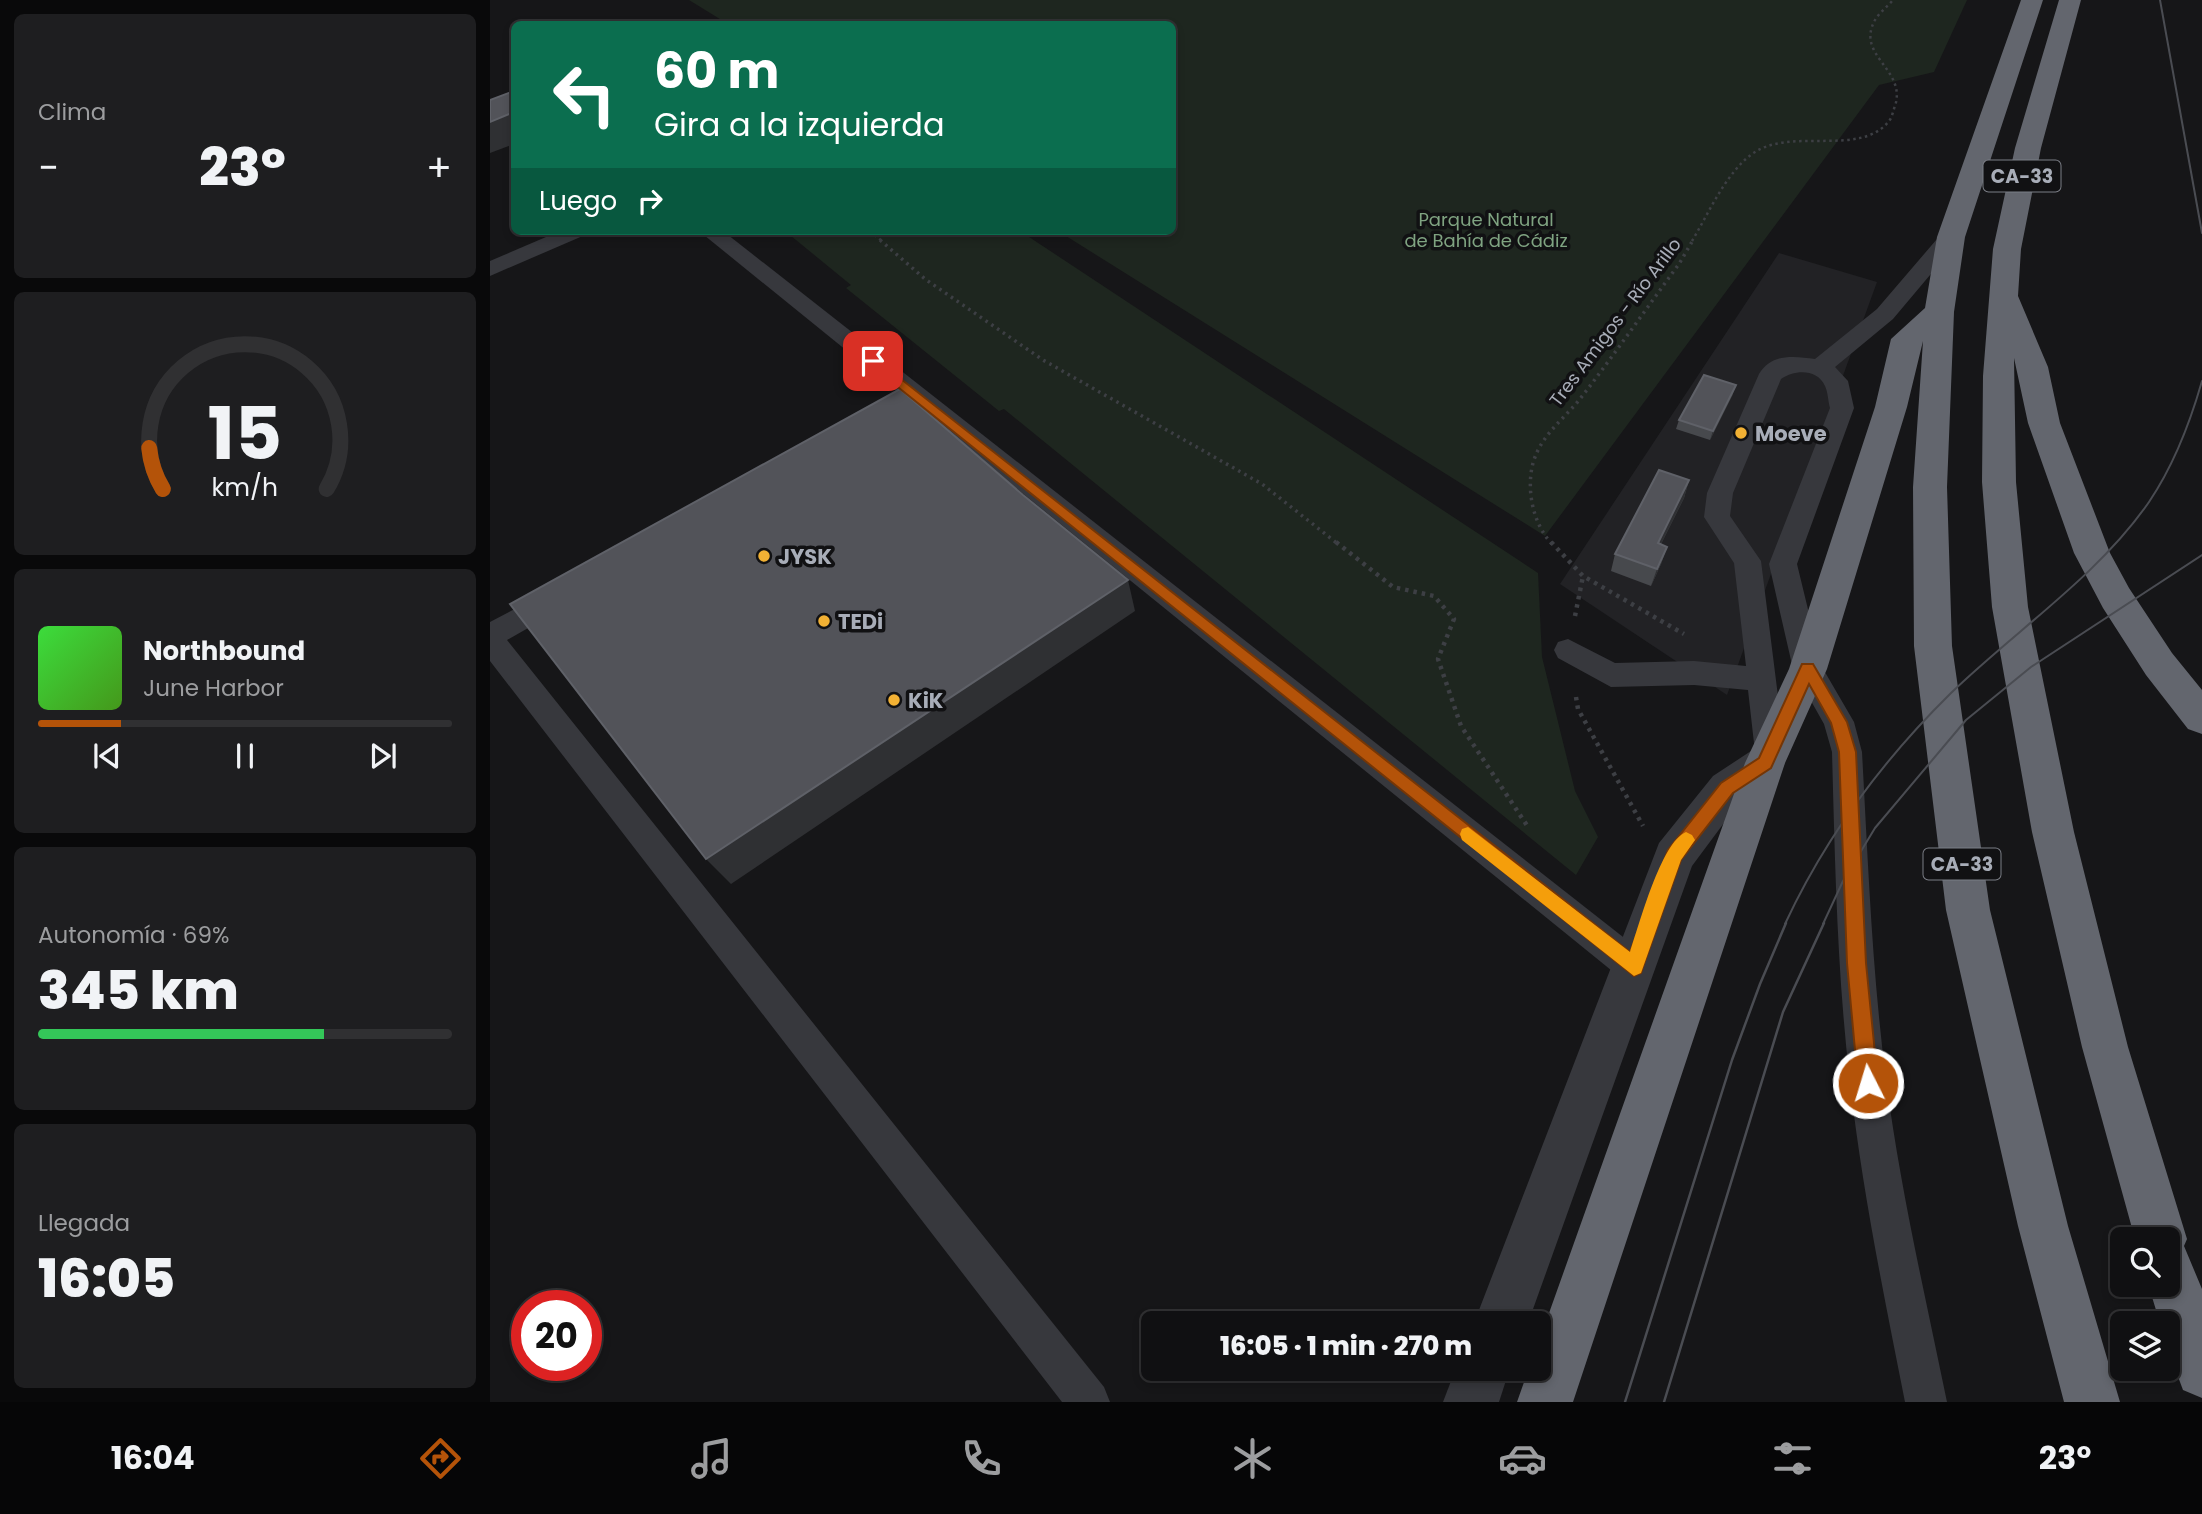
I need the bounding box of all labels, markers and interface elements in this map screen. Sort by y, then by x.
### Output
text: 60 m [654,37,779,105]
icon: left [539,49,630,140]
text: Clima [38,96,106,128]
text: Gira a la izquierda [654,102,945,147]
text: 23° [199,131,286,204]
text: − [38,141,59,194]
text: + [426,141,452,194]
road number: CA-33 [1984,160,2060,192]
icon: right [631,182,669,220]
text: Luego [539,183,617,219]
park label: Parque Natural de Bahía de Cádiz [1404,207,1568,253]
street label: Tres Amigos - Río Arillo [1543,233,1687,411]
pin [843,331,903,391]
icon: arrive [854,342,892,380]
text: 15 [208,384,282,485]
place label: Moeve [1755,419,1827,448]
marker: Moeve [1733,425,1749,441]
text: km/h [212,470,278,505]
place label: JYSK [778,542,832,571]
marker: JYSK [756,548,772,564]
place label: TEDi [838,607,883,636]
marker: TEDi [816,613,832,629]
text: Northbound [143,633,305,669]
text: June Harbor [143,672,284,704]
place label: KiK [908,686,944,715]
marker: KiK [886,692,902,708]
icon: previous [88,737,126,775]
icon: pause [226,737,264,775]
icon: next [364,737,402,775]
road number: CA-33 [1924,848,2000,880]
text: Autonomía · 69% [38,919,229,951]
text: 345 km [38,954,239,1027]
position arrow [1831,1046,1905,1120]
text: Llegada [38,1207,130,1239]
map controls [2110,1227,2180,1381]
button: search [2110,1227,2180,1297]
text: 16:05 [38,1242,175,1315]
speed limit sign: 20 [511,1290,602,1381]
button: layers [2110,1311,2180,1381]
text: 16:05 · 1 min · 270 m [1220,1328,1472,1364]
icon: directions [416,1434,465,1483]
icon: music [687,1434,736,1483]
icon: phone [957,1434,1006,1483]
icon: climate [1228,1434,1277,1483]
icon: car [1498,1434,1547,1483]
icon: filters [1768,1434,1817,1483]
text: 16:04 [111,1435,195,1480]
text: 23° [2039,1435,2091,1480]

